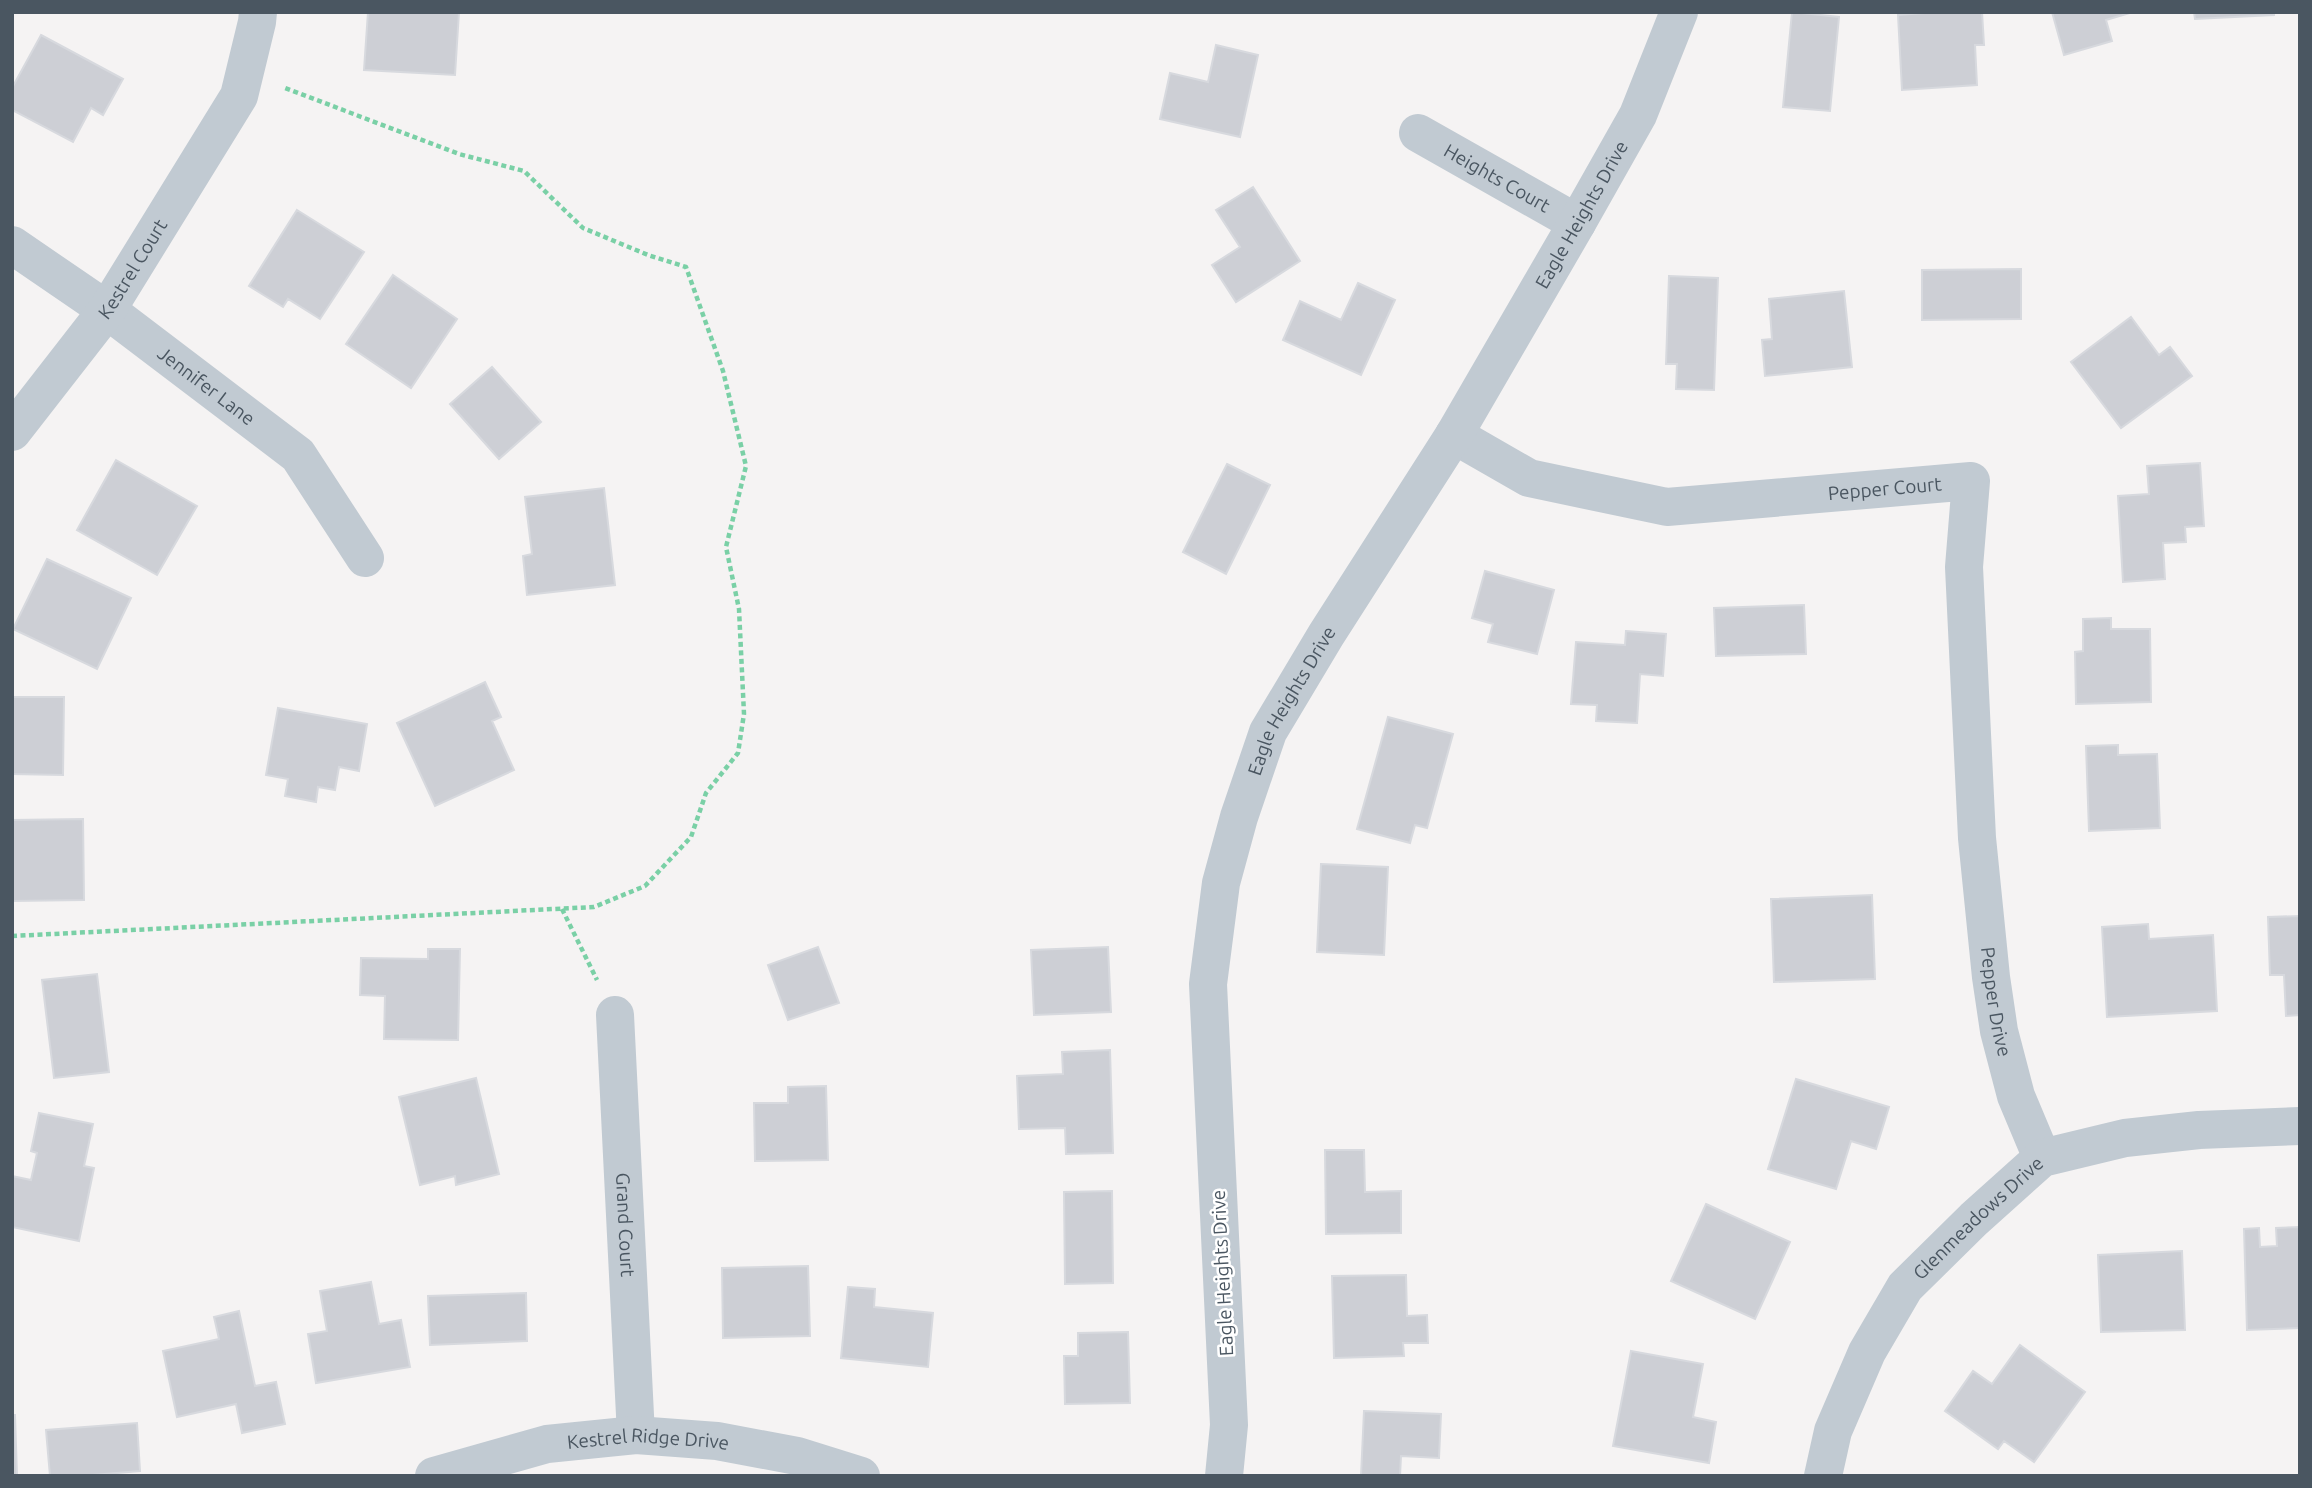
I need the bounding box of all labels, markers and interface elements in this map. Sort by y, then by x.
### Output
street label: Eagle Heights Drive [1531,137,1632,292]
street label: Heights Court [1440,139,1555,217]
street label: Kestrel Court [93,215,172,323]
street label: Jennifer Lane [153,342,259,429]
street label: Pepper Court [1827,473,1943,504]
street label: Eagle Heights Drive [1243,622,1340,778]
street label: Pepper Drive [1977,946,2016,1059]
street label: Glenmeadows Drive [1908,1152,2047,1284]
street label: Grand Court [612,1172,639,1278]
street label: Eagle Heights Drive [1207,1189,1237,1357]
street label: Kestrel Ridge Drive [566,1424,731,1454]

